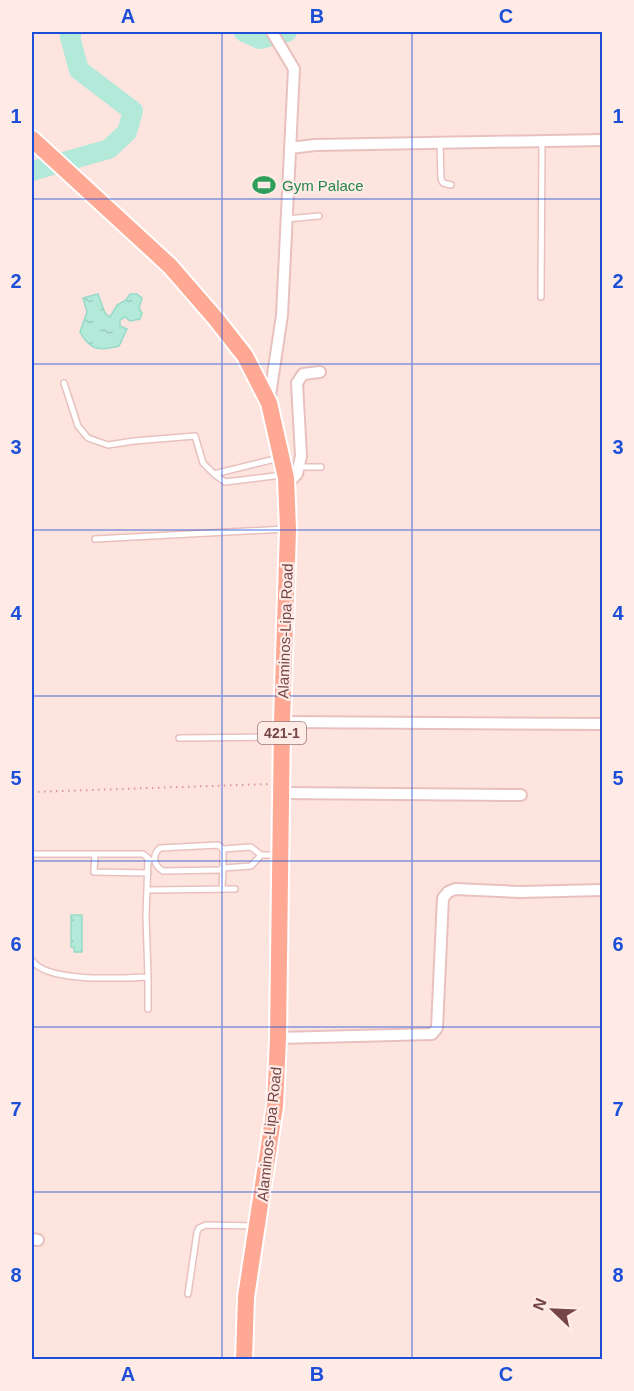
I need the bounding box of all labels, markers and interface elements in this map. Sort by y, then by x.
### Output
text: A [121,5,135,27]
text: B [310,5,324,27]
text: C [499,5,513,27]
text: 1 [10,105,22,127]
text: 1 [612,105,624,127]
sports icon: Gym Palace [251,172,277,198]
place label: Gym Palace [282,177,364,194]
text: 2 [10,270,22,292]
text: 2 [612,270,624,292]
text: 3 [10,436,22,458]
text: 3 [612,436,624,458]
street label: Alaminos-Lipa Road [274,563,296,699]
text: 4 [10,602,22,624]
text: 4 [612,602,624,624]
road number: 421-1 [258,722,306,744]
text: 5 [10,767,22,789]
text: 5 [612,767,624,789]
text: 6 [10,933,22,955]
text: 6 [612,933,624,955]
street label: Alaminos-Lipa Road [253,1066,285,1202]
text: 7 [10,1098,22,1120]
text: 7 [612,1098,624,1120]
text: 8 [10,1264,22,1286]
text: 8 [612,1264,624,1286]
north arrow [523,1280,583,1340]
text: N [530,1296,550,1313]
text: A [121,1363,135,1385]
text: B [310,1363,324,1385]
text: C [499,1363,513,1385]

